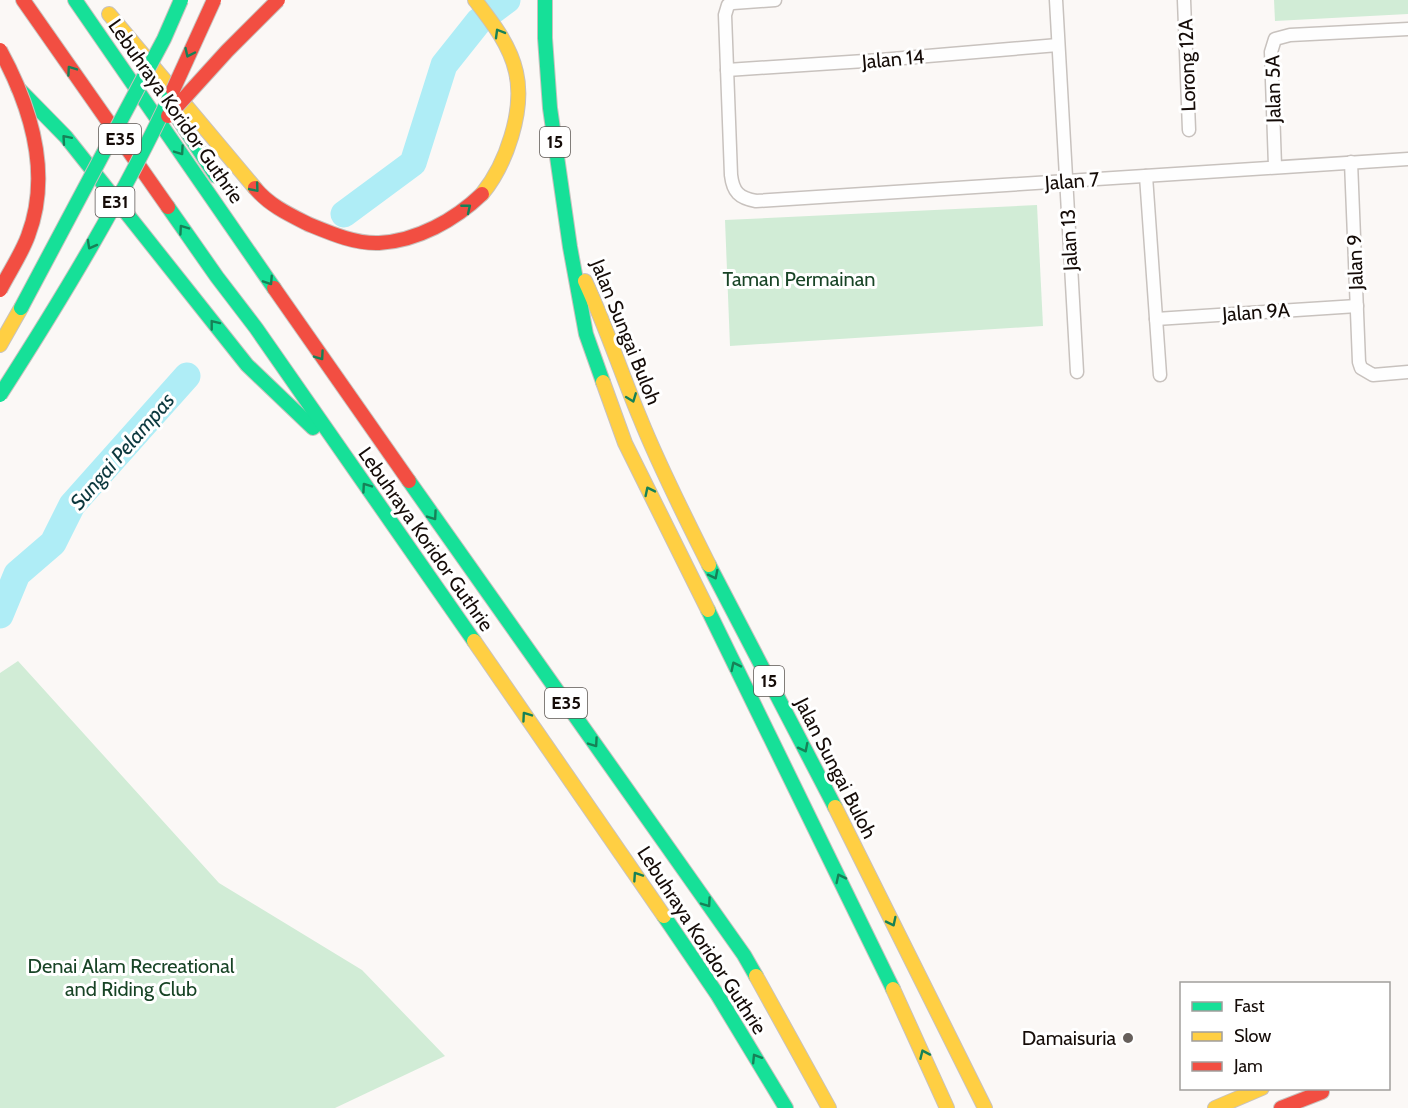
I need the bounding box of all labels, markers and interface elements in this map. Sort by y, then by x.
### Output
street label: Lebuhraya Koridor Guthrie [103,14,249,208]
street label: Lorong 12A [1173,18,1201,112]
one-way arrow [494,29,506,39]
street label: Jalan 14 [860,44,926,74]
one-way arrow [185,47,197,58]
street label: Jalan 5A [1260,54,1286,124]
one-way arrow [67,65,78,76]
road number: E35 [99,124,141,154]
road number: 15 [540,127,570,157]
one-way arrow [62,135,73,146]
one-way arrow [173,145,184,156]
street label: Jalan 7 [1043,167,1100,195]
one-way arrow [248,181,259,192]
road number: E31 [96,187,134,217]
one-way arrow [460,205,471,216]
street label: Jalan 13 [1055,208,1083,273]
one-way arrow [180,225,191,236]
street label: Jalan 9 [1342,234,1368,291]
one-way arrow [87,239,98,249]
street label: Jalan Sungai Buloh [586,255,666,408]
park label: Taman Permainan [723,267,875,291]
one-way arrow [262,274,273,285]
street label: Jalan 9A [1220,298,1291,326]
one-way arrow [211,320,222,331]
one-way arrow [313,350,324,361]
water label: Sungai Pelampas [65,388,179,514]
one-way arrow [625,392,638,402]
street label: Lebuhraya Koridor Guthrie [353,442,499,636]
one-way arrow [362,483,373,494]
one-way arrow [644,486,656,497]
one-way arrow [426,509,437,520]
one-way arrow [707,568,718,579]
one-way arrow [731,661,743,672]
road number: 15 [754,666,784,696]
road number: E35 [545,688,587,718]
street label: Jalan Sungai Buloh [790,693,882,842]
one-way arrow [522,711,533,722]
one-way arrow [587,737,598,748]
one-way arrow [797,741,808,752]
street label: Lebuhraya Koridor Guthrie [632,842,772,1038]
one-way arrow [633,872,644,883]
one-way arrow [835,874,847,885]
one-way arrow [700,896,711,907]
one-way arrow [884,915,896,926]
park label: Denai Alam Recreational and Riding Club [28,954,235,1001]
legend [1180,982,1390,1090]
text: Fast [1234,995,1265,1017]
text: Slow [1234,1025,1271,1047]
place label: Damaisuria [1022,1026,1116,1050]
marker: Damaisuria [1121,1031,1135,1045]
one-way arrow [919,1050,931,1061]
one-way arrow [751,1054,763,1064]
text: Jam [1233,1055,1263,1077]

